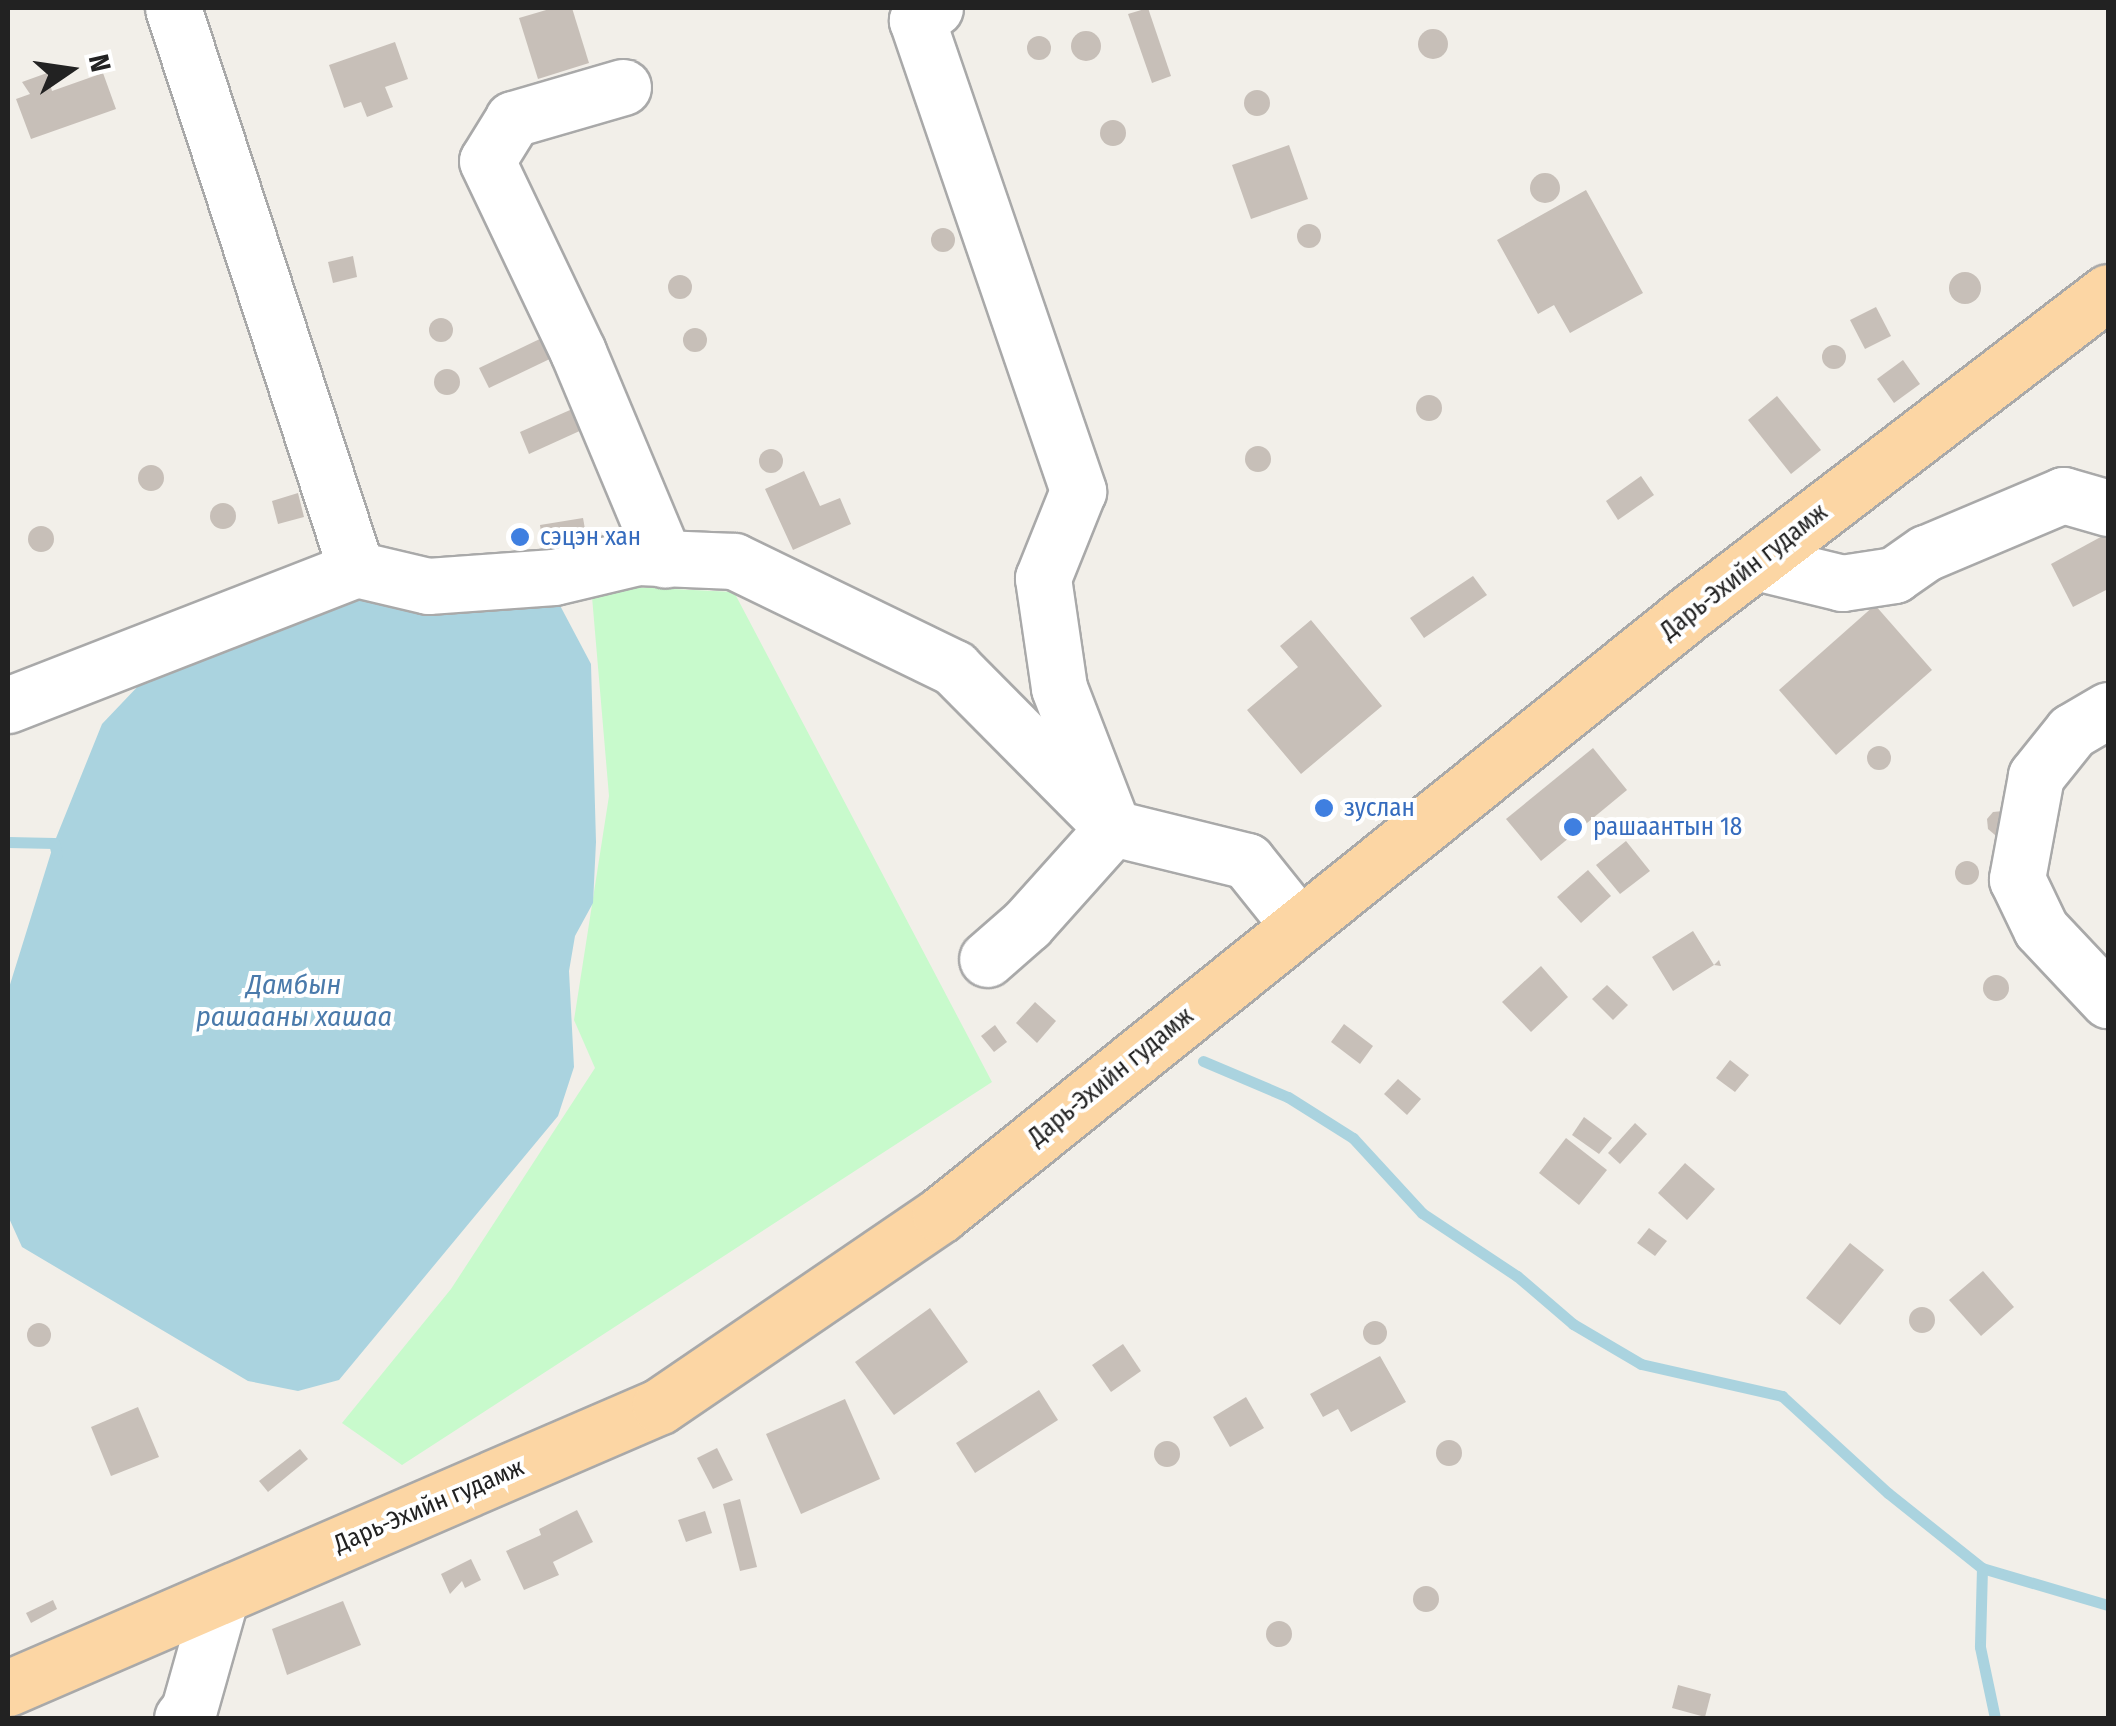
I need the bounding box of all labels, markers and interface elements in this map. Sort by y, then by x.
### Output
north arrow [20,20,120,120]
text: N [82,51,118,75]
street label: Дарь-Эхийн гудамж [1655,498,1833,646]
place label: сэцэн хан [540,522,641,552]
marker: сэцэн хан [509,526,531,548]
place label: зуслан [1344,793,1415,823]
marker: зуслан [1313,797,1335,819]
place label: рашаантын 18 [1593,812,1742,842]
marker: рашаантын 18 [1562,816,1584,838]
water label: Дамбын рашааны хашаа [196,968,392,1034]
street label: Дарь-Эхийн гудамж [1023,1001,1199,1153]
street label: Дарь-Эхийн гудамж [330,1452,528,1560]

